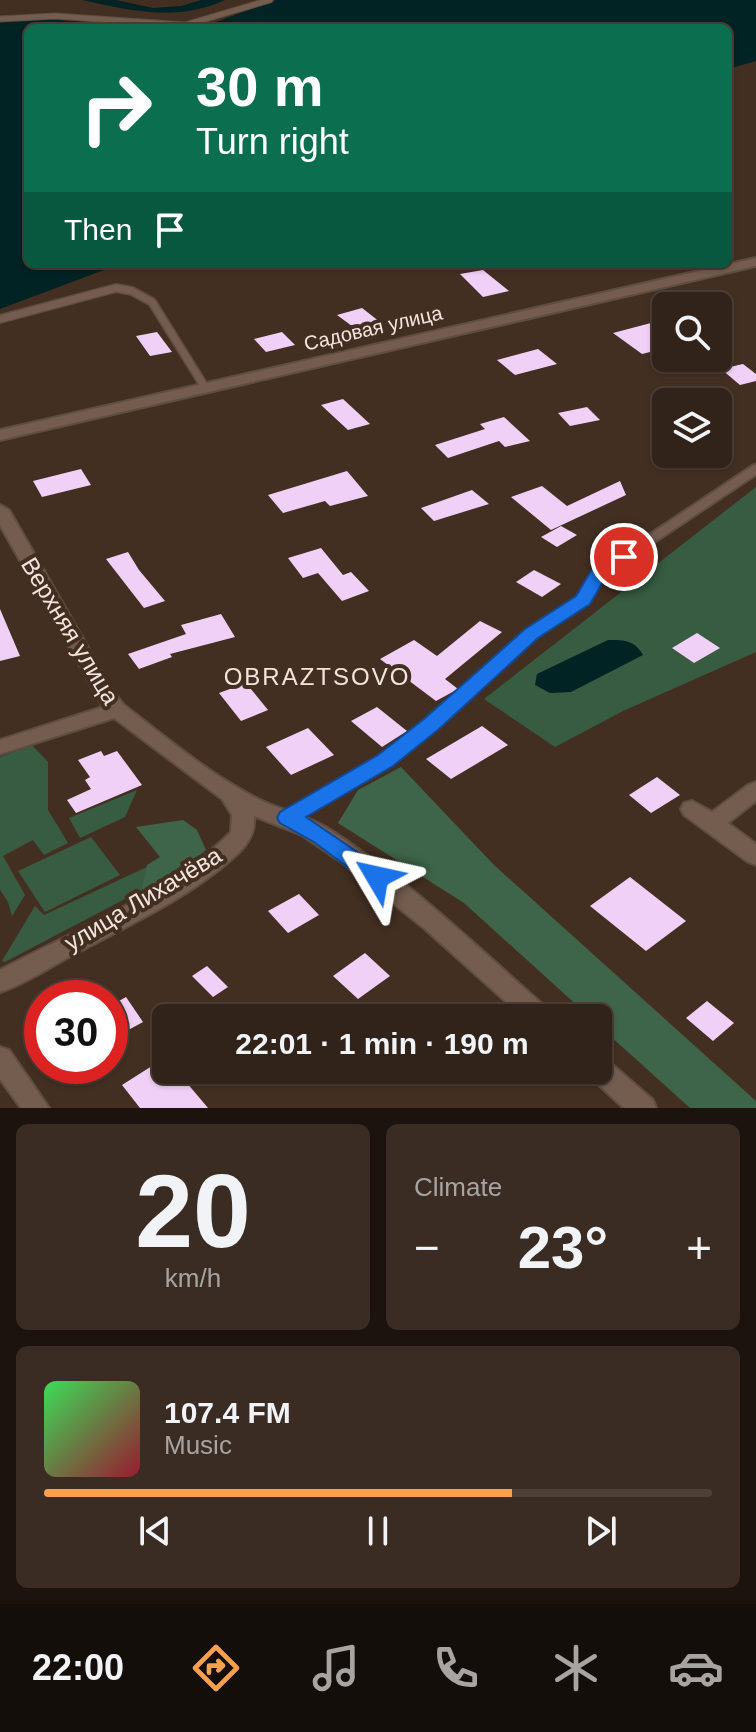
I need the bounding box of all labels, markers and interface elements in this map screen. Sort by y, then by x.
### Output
text: 30 m [196,55,324,118]
icon: right [64,56,168,160]
text: Turn right [196,121,349,162]
icon: arrive [148,208,192,252]
text: Then [64,213,132,246]
map controls [652,292,732,468]
button: search [652,292,732,372]
street label: Садовая улица [302,301,445,355]
button: layers [652,388,732,468]
pin [590,523,658,591]
icon: arrive [602,535,646,579]
street label: Верхняя улица [16,553,125,710]
district label: OBRAZTSOVO [224,663,410,690]
position arrow [335,835,419,919]
street label: улица Лихачёва [59,841,227,956]
speed limit sign: 30 [24,980,128,1084]
text: 22:01 · 1 min · 190 m [235,1027,529,1060]
text: 20 [135,1153,251,1269]
text: Climate [414,1172,502,1202]
text: 23° [518,1214,608,1281]
text: − [414,1223,440,1272]
text: + [686,1223,712,1272]
text: km/h [165,1263,221,1293]
text: 107.4 FM [164,1396,291,1429]
text: Music [164,1430,232,1460]
icon: previous [133,1509,177,1553]
icon: pause [356,1509,400,1553]
icon: next [579,1509,623,1553]
icon: directions [188,1640,244,1696]
icon: music [308,1640,364,1696]
icon: phone [428,1640,484,1696]
icon: climate [548,1640,604,1696]
icon: car [668,1640,724,1696]
text: 22:00 [32,1647,124,1688]

